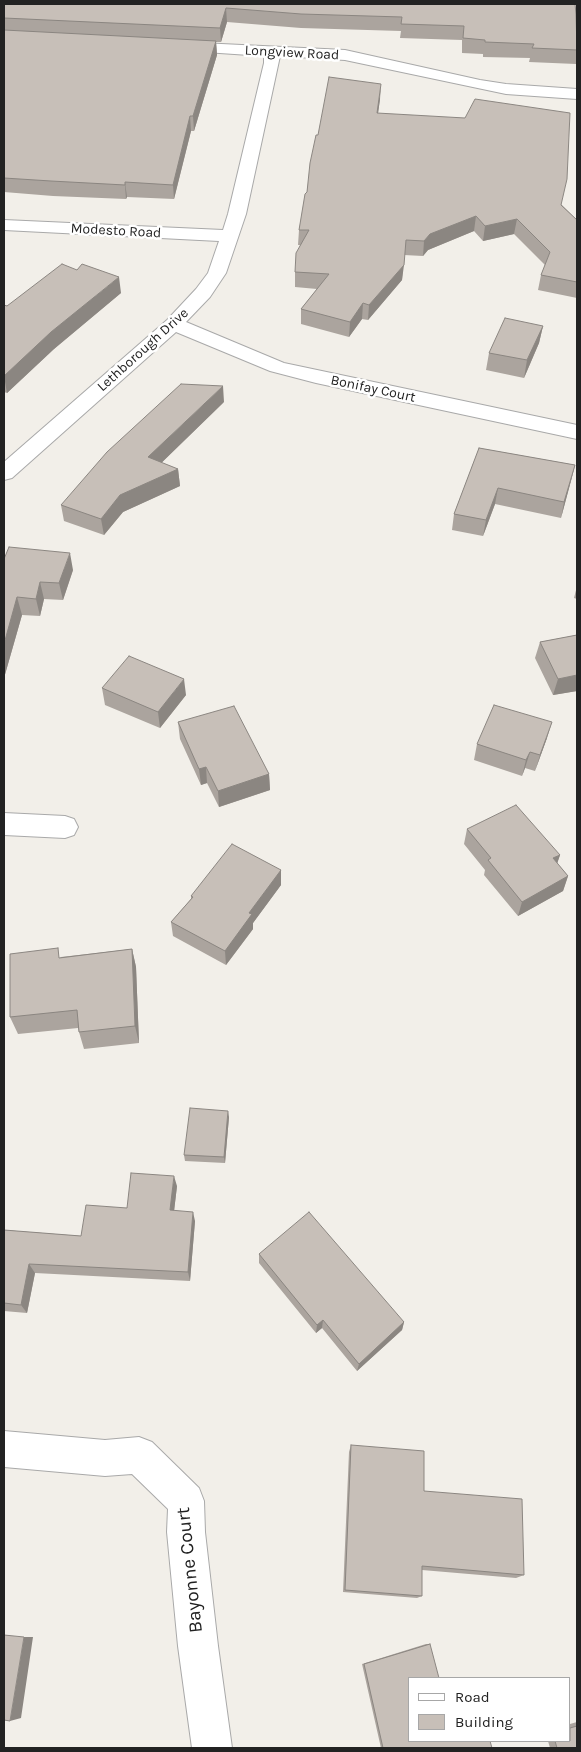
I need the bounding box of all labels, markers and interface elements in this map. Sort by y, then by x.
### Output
street label: Longview Road [244,42,340,64]
street label: Modesto Road [70,220,162,242]
street label: Lethborough Drive [94,305,192,395]
street label: Bonifay Court [329,372,417,406]
street label: Bayonne Court [172,1506,208,1634]
legend [408,1677,571,1742]
text: Road [455,1688,490,1706]
text: Building [455,1713,513,1731]

